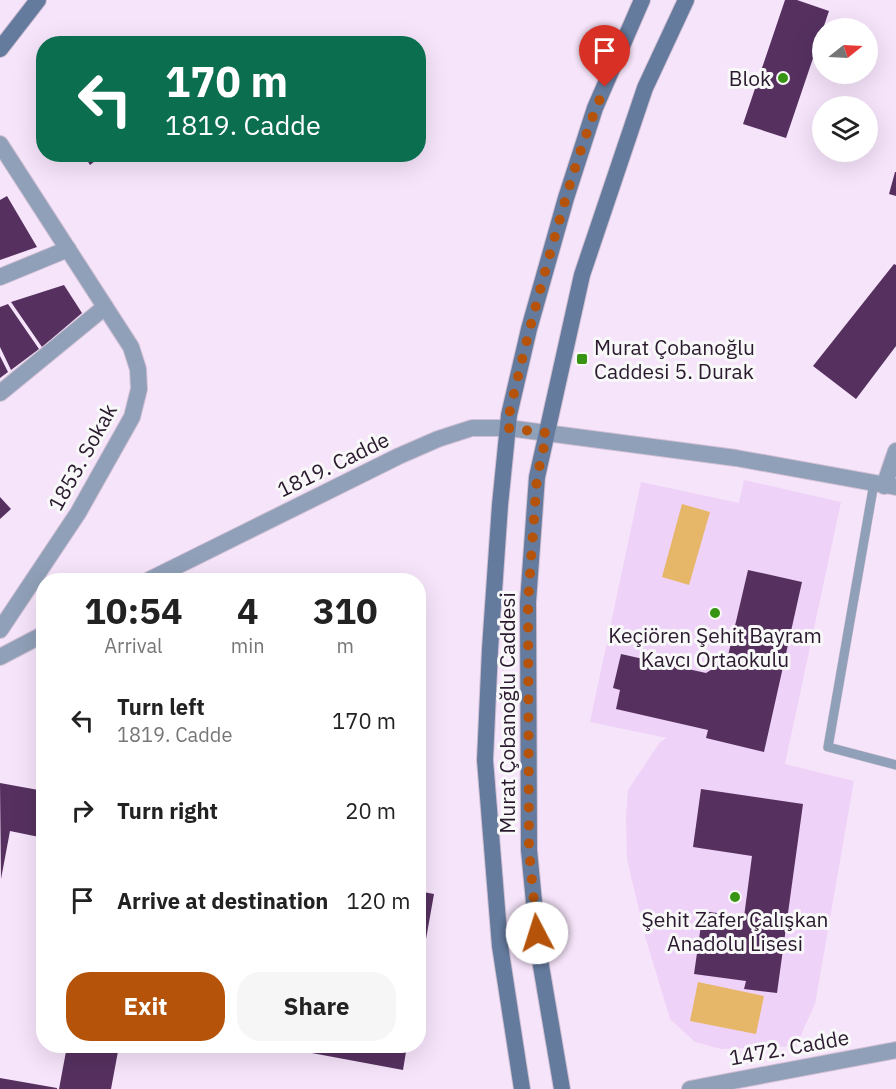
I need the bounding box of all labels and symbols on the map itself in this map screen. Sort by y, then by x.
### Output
north arrow [812,18,878,84]
pin [579,25,630,87]
place label: Blok [729,64,771,92]
marker: Blok [776,71,790,85]
place label: Murat Çobanoğlu Caddesi 5. Durak [594,333,755,385]
marker: Murat Çobanoğlu Caddesi 5. Durak [575,352,589,366]
street label: 1853. Sokak [41,398,123,516]
street label: 1819. Cadde [272,425,394,503]
street label: Murat Çobanoğlu Caddesi [493,592,521,834]
marker: Keçiören Şehit Bayram Kavcı Ortaokulu [708,606,722,620]
place label: Keçiören Şehit Bayram Kavcı Ortaokulu [608,621,822,673]
marker: Şehit Zafer Çalışkan Anadolu Lisesi [728,890,742,904]
position arrow [505,901,569,965]
place label: Şehit Zafer Çalışkan Anadolu Lisesi [641,905,829,957]
street label: 1472. Cadde [727,1023,851,1071]

